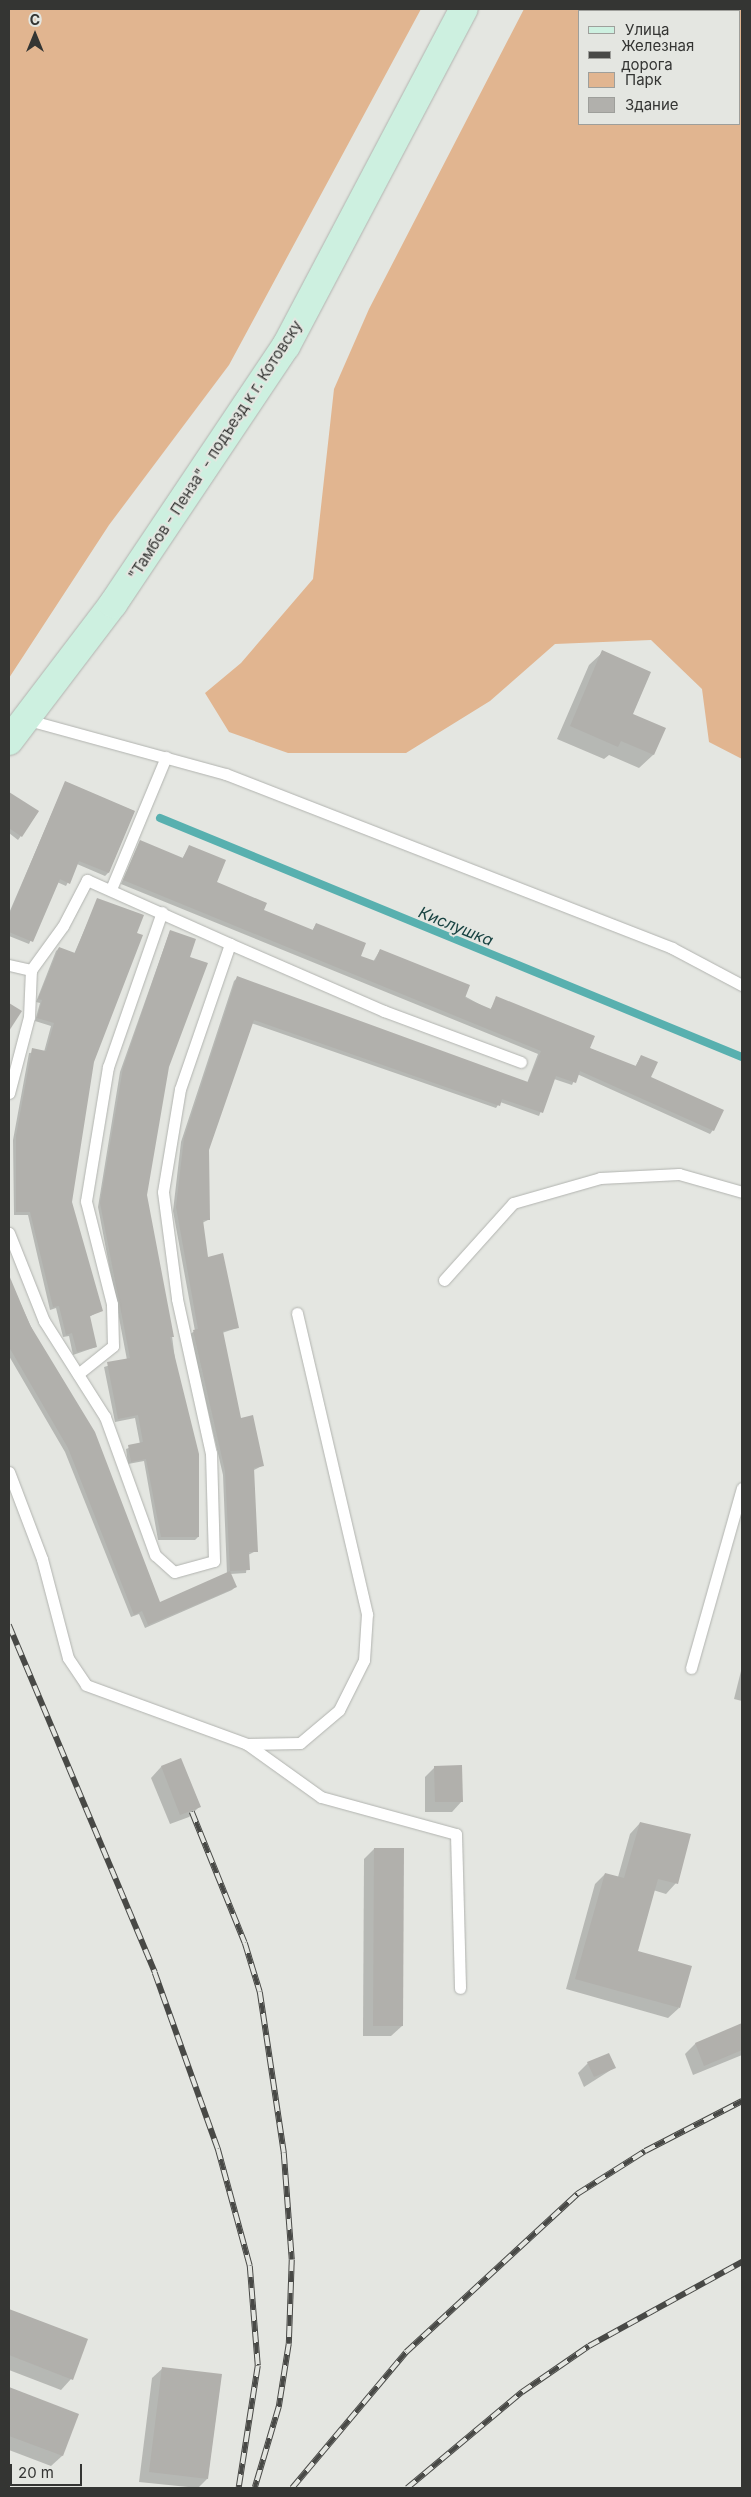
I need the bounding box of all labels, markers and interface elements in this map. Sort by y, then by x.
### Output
north arrow [10,10,60,60]
legend [578,10,741,125]
text: С [30,11,40,28]
text: Улица [625,20,669,39]
text: Железная дорога [621,36,694,74]
text: Парк [625,70,662,89]
text: Здание [625,95,679,114]
street label: "Тамбов - Пенза" - подъезд к г. Котовску [124,317,306,583]
water label: Кислушка [416,902,496,950]
scale bar [12,2454,85,2486]
text: 20 m [18,2463,54,2482]

